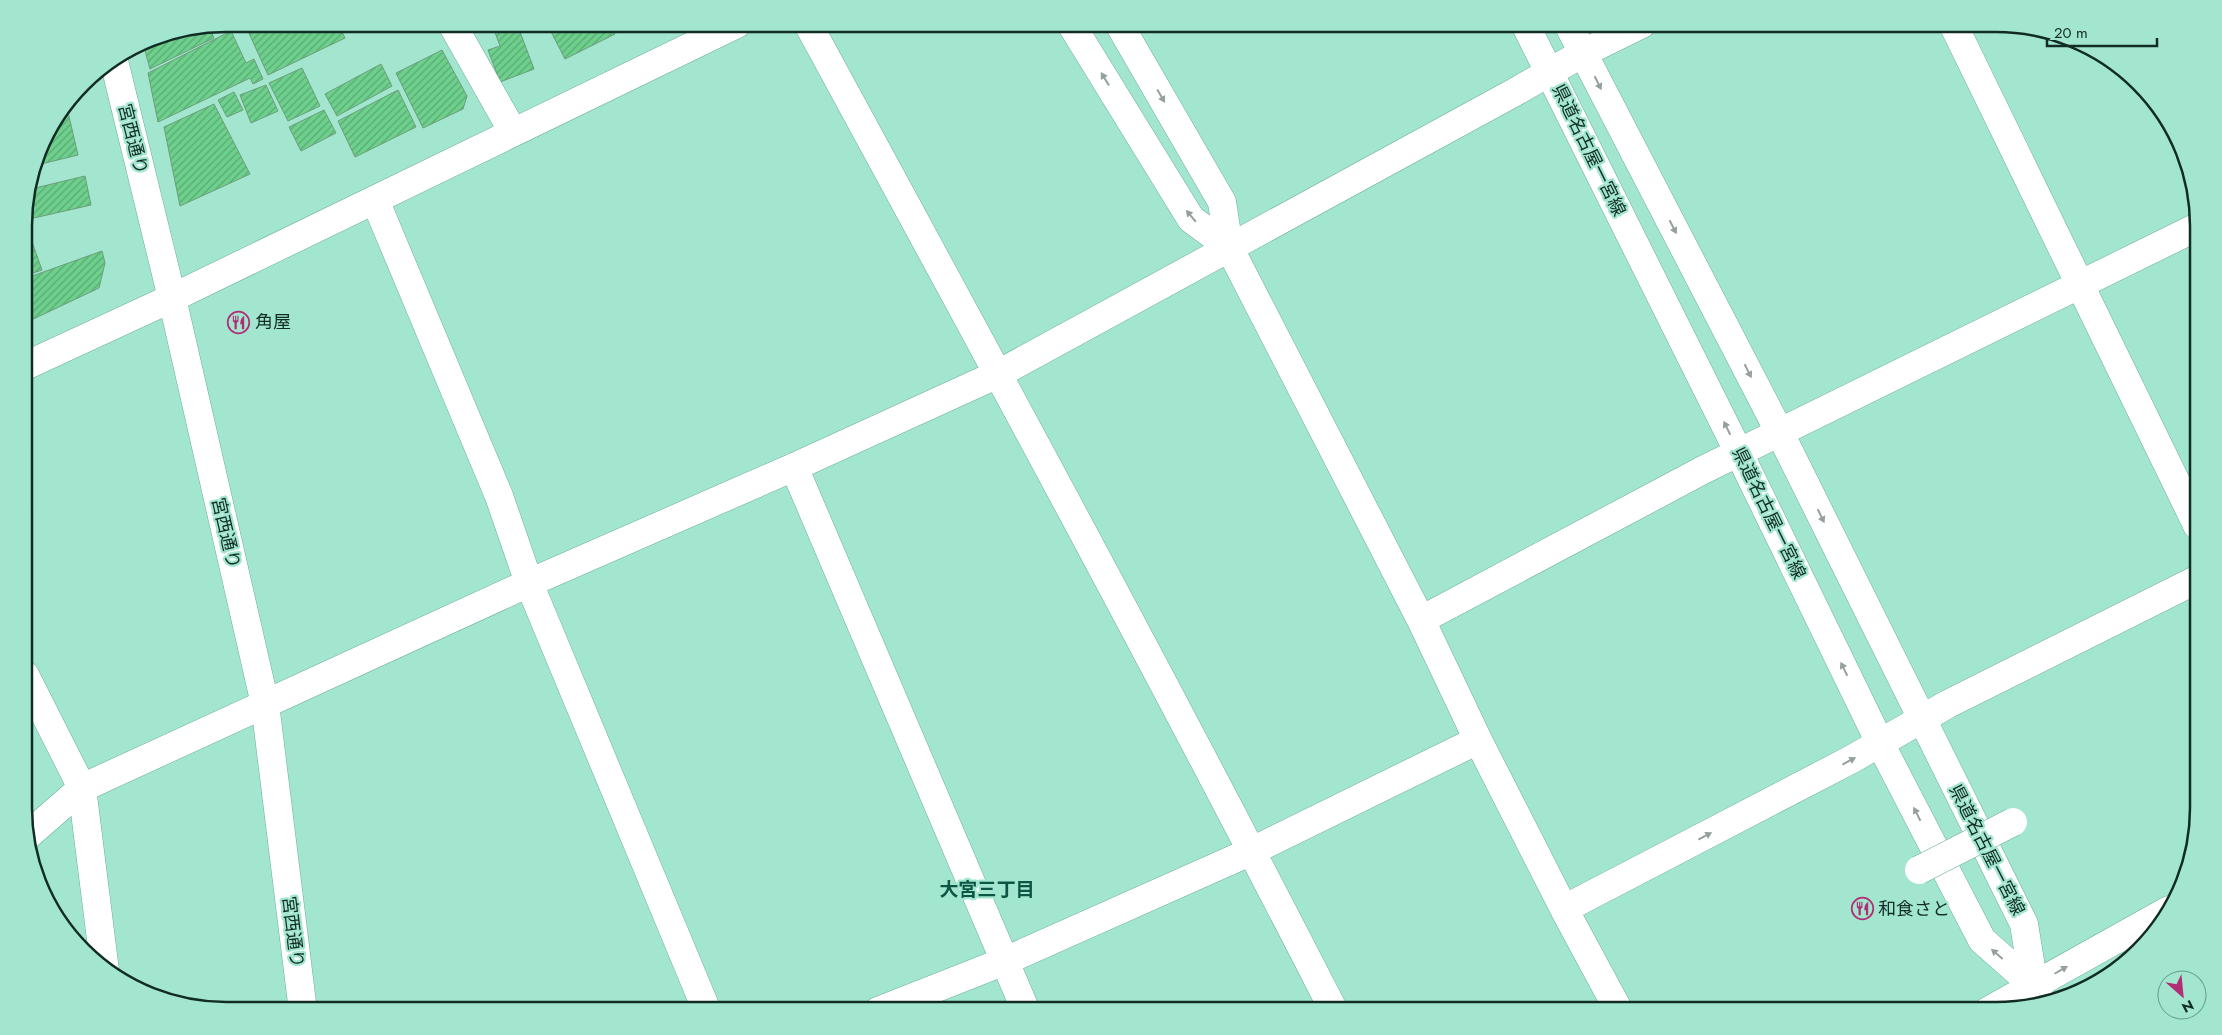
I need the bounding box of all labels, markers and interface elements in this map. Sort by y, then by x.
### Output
scale bar [2047,15,2157,47]
text: 20 m [2054,22,2088,44]
one-way arrow [1101,72,1110,85]
one-way arrow [1594,76,1602,90]
street label: 県道名古屋一宮線 [1546,80,1632,220]
one-way arrow [1156,90,1165,103]
street label: 宮西通り [112,101,154,177]
one-way arrow [1186,210,1197,223]
one-way arrow [1669,220,1677,234]
place label: 角屋 [255,309,291,335]
restaurant icon: 角屋 [227,310,251,334]
one-way arrow [1744,364,1752,379]
one-way arrow [1723,421,1731,435]
street label: 県道名古屋一宮線 [1726,443,1812,583]
street label: 宮西通り [205,495,247,571]
one-way arrow [1817,509,1825,524]
one-way arrow [1840,662,1848,676]
one-way arrow [1841,757,1856,765]
street label: 県道名古屋一宮線 [1943,780,2031,920]
one-way arrow [1913,807,1921,821]
one-way arrow [1698,832,1712,840]
district label: 大宮三丁目 [939,876,1035,903]
street label: 宮西通り [276,895,310,969]
place label: 和食さと [1878,896,1950,922]
restaurant icon: 和食さと [1850,897,1874,921]
one-way arrow [1992,948,2004,960]
one-way arrow [2055,966,2068,975]
north arrow [2157,970,2207,1020]
text: N [2178,995,2197,1018]

